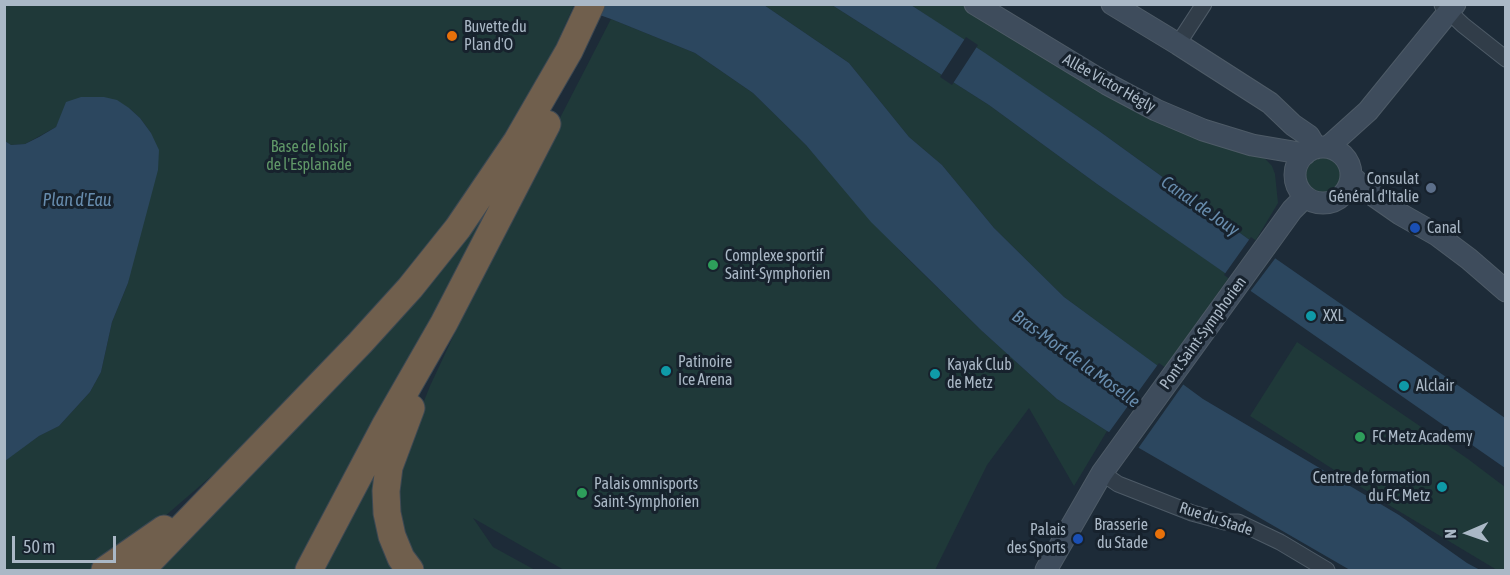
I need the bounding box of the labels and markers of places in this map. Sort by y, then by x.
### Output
place label: Buvette du Plan d'O [464,17,527,55]
marker: Buvette du Plan d'O [445,29,459,43]
place label: Consulat Général d'Italie [1328,169,1419,207]
marker: Consulat Général d'Italie [1424,181,1438,195]
place label: Canal [1427,218,1461,238]
marker: Canal [1408,221,1422,235]
place label: Complexe sportif Saint-Symphorien [725,246,830,284]
marker: Complexe sportif Saint-Symphorien [706,258,720,272]
place label: XXL [1323,306,1344,326]
marker: XXL [1304,309,1318,323]
place label: Patinoire Ice Arena [678,352,732,390]
place label: Kayak Club de Metz [947,355,1012,393]
marker: Patinoire Ice Arena [659,364,673,378]
marker: Kayak Club de Metz [928,367,942,381]
place label: Alclair [1416,376,1454,396]
marker: Alclair [1397,379,1411,393]
place label: FC Metz Academy [1372,427,1473,447]
marker: FC Metz Academy [1353,430,1367,444]
place label: Centre de formation du FC Metz [1313,468,1430,506]
place label: Palais omnisports Saint-Symphorien [594,474,699,512]
marker: Centre de formation du FC Metz [1435,480,1449,494]
marker: Palais omnisports Saint-Symphorien [575,486,589,500]
place label: Brasserie du Stade [1094,515,1148,553]
place label: Palais des Sports [1007,520,1066,558]
marker: Brasserie du Stade [1153,527,1167,541]
marker: Palais des Sports [1071,532,1085,546]

